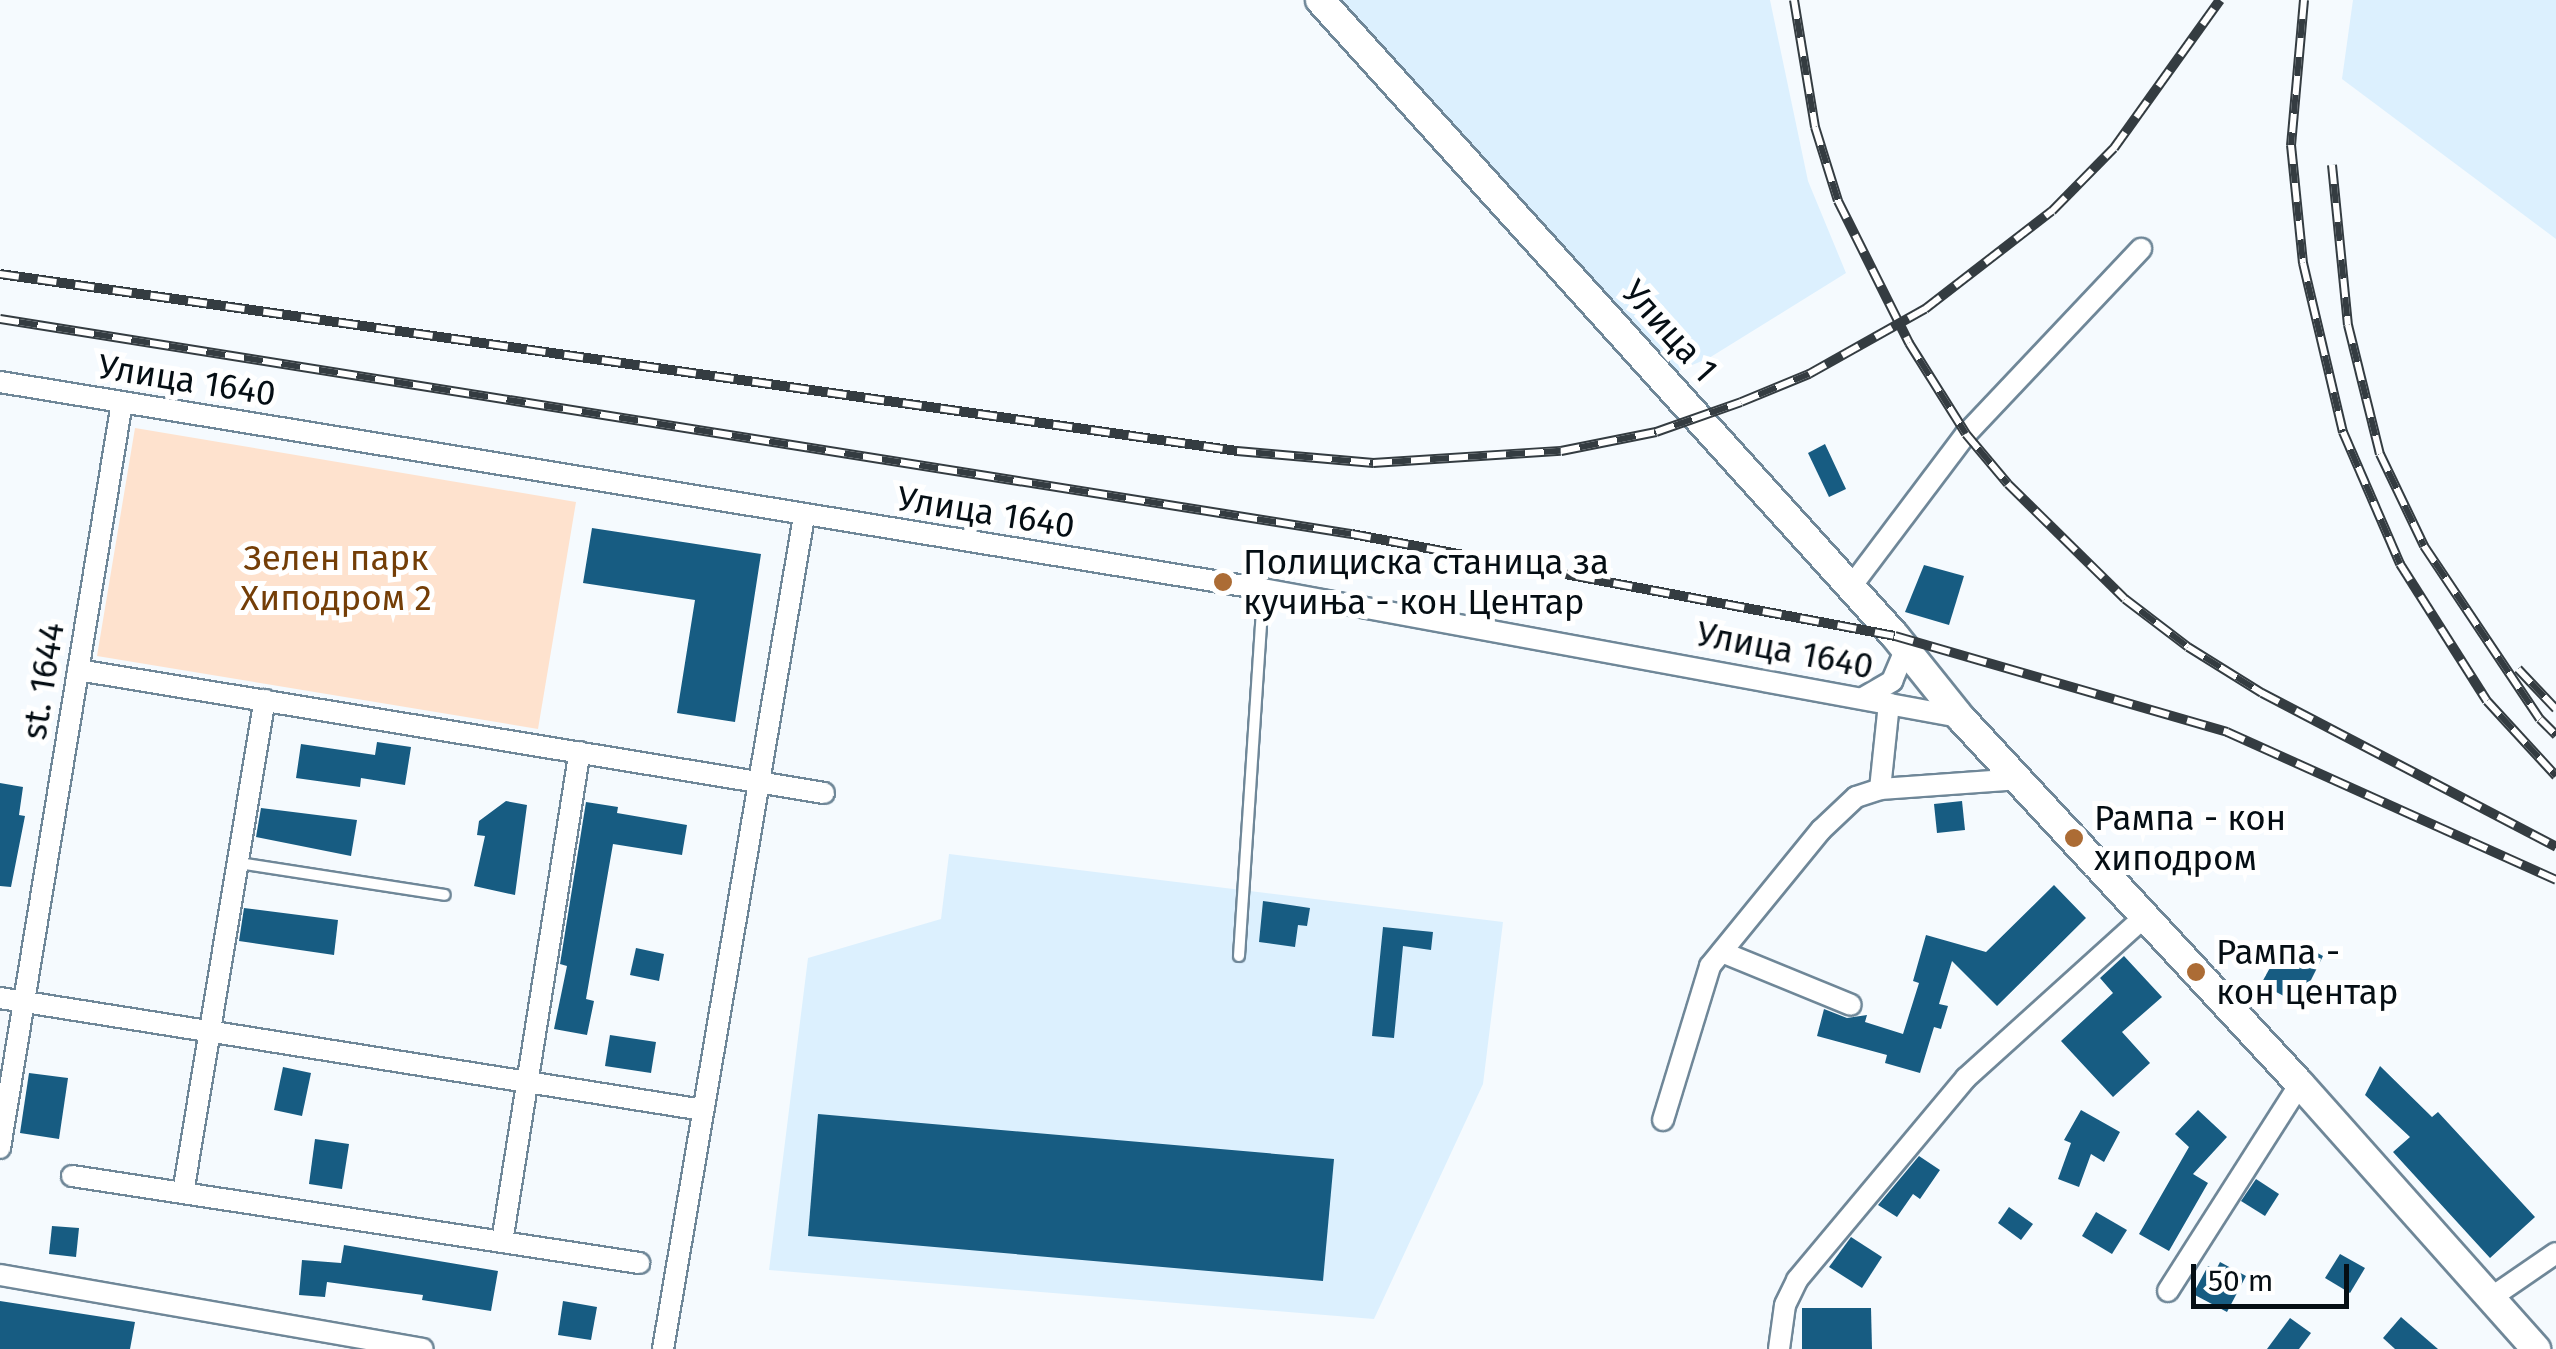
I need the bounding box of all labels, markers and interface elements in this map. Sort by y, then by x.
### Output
street label: Улица 1 [1613,272,1727,390]
street label: Улица 1640 [95,345,279,415]
street label: Улица 1640 [894,477,1078,547]
park label: Зелен парк Хиподром 2 [240,537,432,619]
place label: Полициска станица за кучиња - кон Центар [1243,541,1609,623]
marker: Полициска станица за кучиња - кон Центар [1212,571,1234,593]
street label: Улица 1640 [1693,612,1877,688]
street label: st. 1644 [13,620,73,742]
place label: Рампа - кон хиподром [2094,797,2286,879]
marker: Рампа - кон хиподром [2063,827,2085,849]
place label: Рампа - кон центар [2216,931,2398,1013]
marker: Рампа - кон центар [2185,961,2207,983]
scale bar [2196,1244,2354,1306]
text: 50 m [2208,1263,2273,1299]

